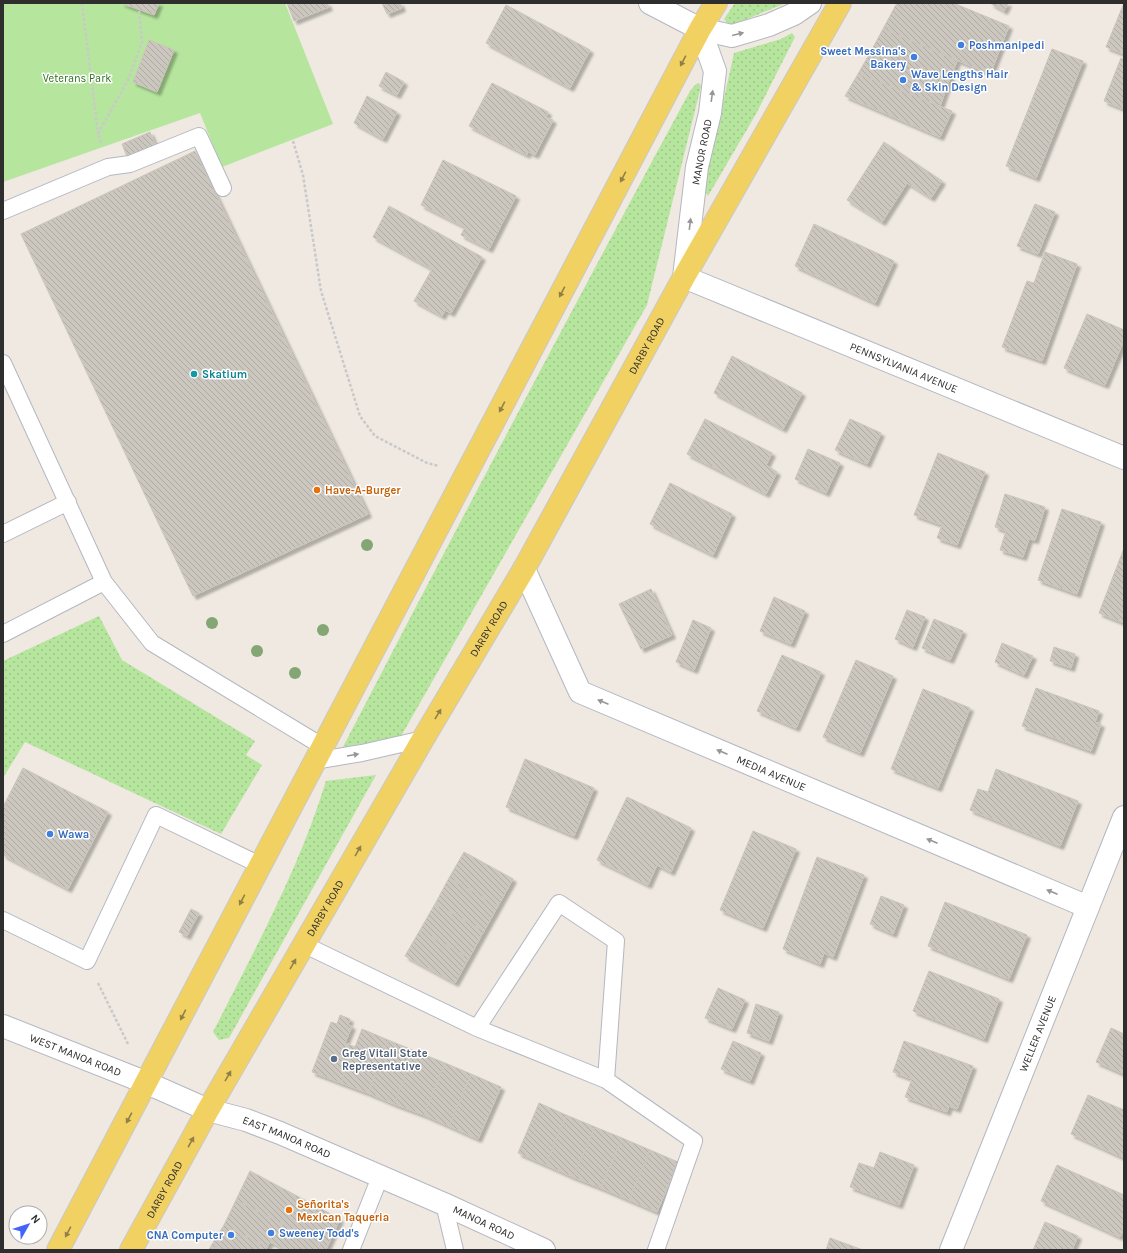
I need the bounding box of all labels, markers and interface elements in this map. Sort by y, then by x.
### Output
one-way arrow [732,30,745,36]
place label: Poshmanipedi [969,39,1045,52]
marker: Poshmanipedi [956,40,966,50]
place label: Sweet Messina's Bakery [820,45,906,71]
marker: Sweet Messina's Bakery [909,52,919,62]
one-way arrow [680,56,686,67]
place label: Wave Lengths Hair & Skin Design [911,68,1009,94]
park label: Veterans Park [43,72,111,85]
marker: Wave Lengths Hair & Skin Design [898,75,908,85]
one-way arrow [709,90,715,103]
street label: MANOR ROAD [689,118,715,186]
one-way arrow [620,171,626,182]
one-way arrow [687,218,693,230]
one-way arrow [559,286,566,297]
street label: DARBY ROAD [625,315,667,377]
street label: PENNSYLVANIA AVENUE [848,339,960,395]
place label: Skatium [202,368,247,381]
marker: Skatium [189,369,199,379]
one-way arrow [499,401,505,413]
place label: Have-A-Burger [325,484,401,497]
marker: Have-A-Burger [312,485,322,495]
street label: DARBY ROAD [467,598,510,659]
one-way arrow [596,698,608,704]
one-way arrow [434,708,441,720]
one-way arrow [717,749,728,755]
one-way arrow [346,752,359,758]
street label: MEDIA AVENUE [735,753,808,793]
place label: Wawa [58,828,89,841]
marker: Wawa [45,829,55,839]
one-way arrow [927,838,938,844]
one-way arrow [355,845,362,857]
street label: DARBY ROAD [303,878,346,939]
one-way arrow [1046,888,1058,895]
one-way arrow [239,894,245,906]
one-way arrow [290,958,297,970]
street label: WELLER AVENUE [1016,994,1059,1074]
one-way arrow [179,1009,186,1021]
street label: WEST MANOA ROAD [28,1031,123,1079]
place label: Greg Vitali State Representative [342,1047,428,1073]
marker: Greg Vitali State Representative [329,1054,339,1064]
one-way arrow [224,1070,231,1082]
one-way arrow [126,1112,132,1123]
street label: EAST MANOA ROAD [241,1113,333,1161]
one-way arrow [187,1136,194,1148]
street label: DARBY ROAD [143,1159,185,1220]
place label: Señorita's Mexican Taqueria [297,1198,389,1224]
street label: MANOA ROAD [451,1203,517,1242]
north arrow [8,1205,48,1245]
marker: Señorita's Mexican Taqueria [284,1205,294,1215]
text: N [28,1212,43,1226]
one-way arrow [65,1226,71,1238]
place label: Sweeney Todd's [279,1227,360,1240]
marker: Sweeney Todd's [266,1228,276,1238]
place label: CNA Computer [147,1229,224,1242]
marker: CNA Computer [226,1230,236,1240]

